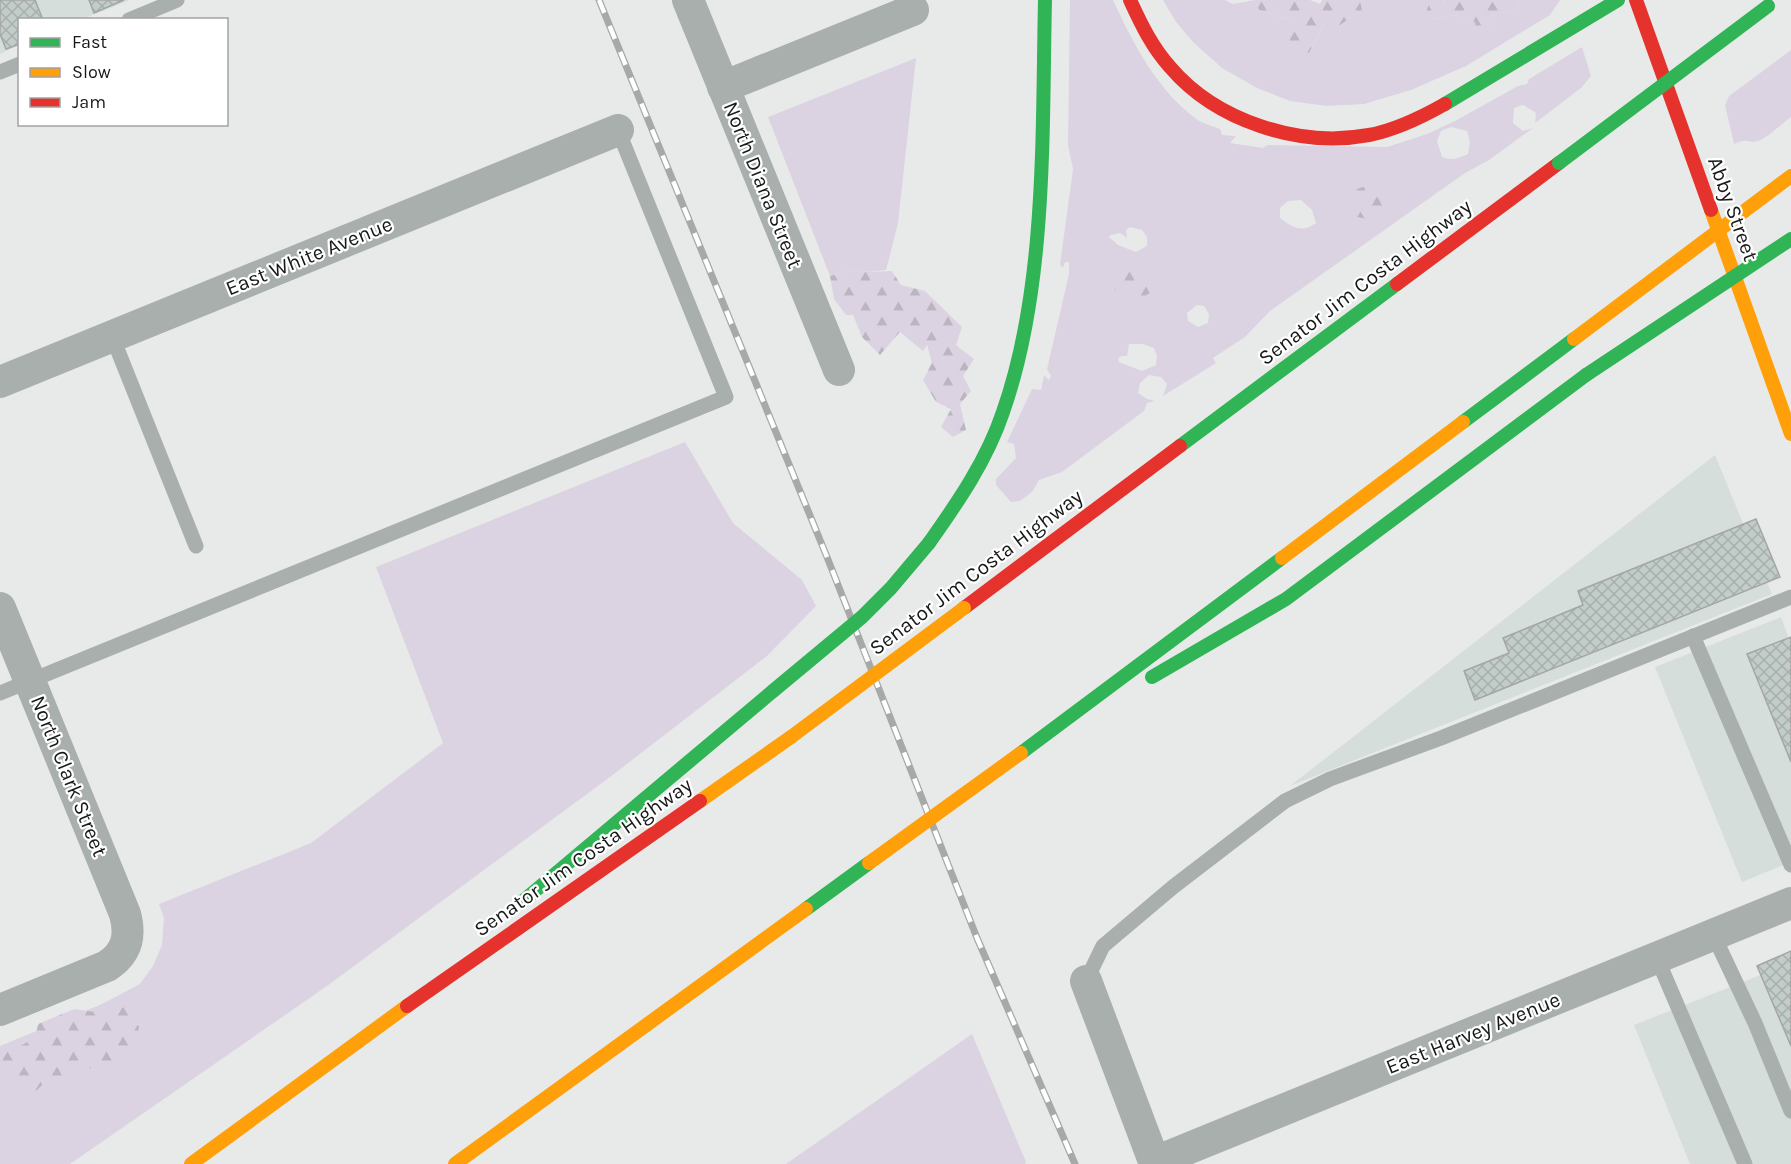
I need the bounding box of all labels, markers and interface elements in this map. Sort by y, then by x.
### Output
legend [18,18,228,126]
text: Fast [72,31,107,53]
text: Slow [72,61,111,83]
text: Jam [72,91,106,113]
street label: North Diana Street [719,98,807,272]
street label: Abby Street [1703,154,1763,265]
street label: Senator Jim Costa Highway [1254,194,1476,370]
street label: East White Avenue [222,212,396,300]
street label: Senator Jim Costa Highway [865,484,1087,660]
street label: North Clark Street [26,692,112,860]
street label: Senator Jim Costa Highway [470,772,697,941]
street label: East Harvey Avenue [1382,987,1564,1079]

